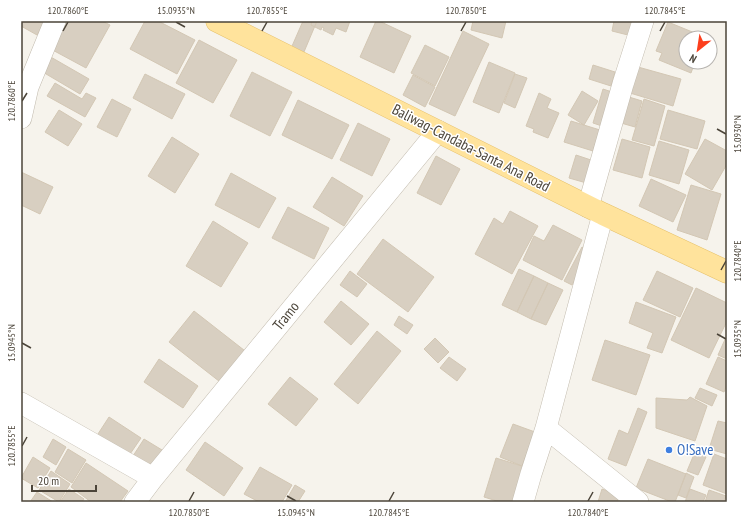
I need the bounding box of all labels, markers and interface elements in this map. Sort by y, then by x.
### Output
text: 120.7860°E [48,4,89,17]
text: 15.0935°N [157,4,195,17]
text: 120.7855°E [247,4,288,17]
text: 120.7850°E [446,4,487,17]
text: 120.7845°E [645,4,686,17]
north arrow [678,30,718,70]
text: N [687,51,699,66]
text: 120.7860°E [5,81,18,122]
street label: Baliwag-Candaba-Santa Ana Road [389,99,553,196]
text: 15.0930°N [731,115,744,153]
text: 120.7840°E [731,241,744,282]
street label: Tramo [268,297,303,334]
text: 15.0935°N [731,320,744,358]
text: 15.0945°N [5,324,18,362]
text: 120.7855°E [5,426,18,467]
place label: O!Save [677,440,713,459]
marker: O!Save [664,445,674,455]
scale bar [32,467,96,493]
text: 20 m [38,473,59,488]
text: 120.7850°E [169,506,210,519]
text: 15.0945°N [277,506,315,519]
text: 120.7845°E [369,506,410,519]
text: 120.7840°E [568,506,609,519]

